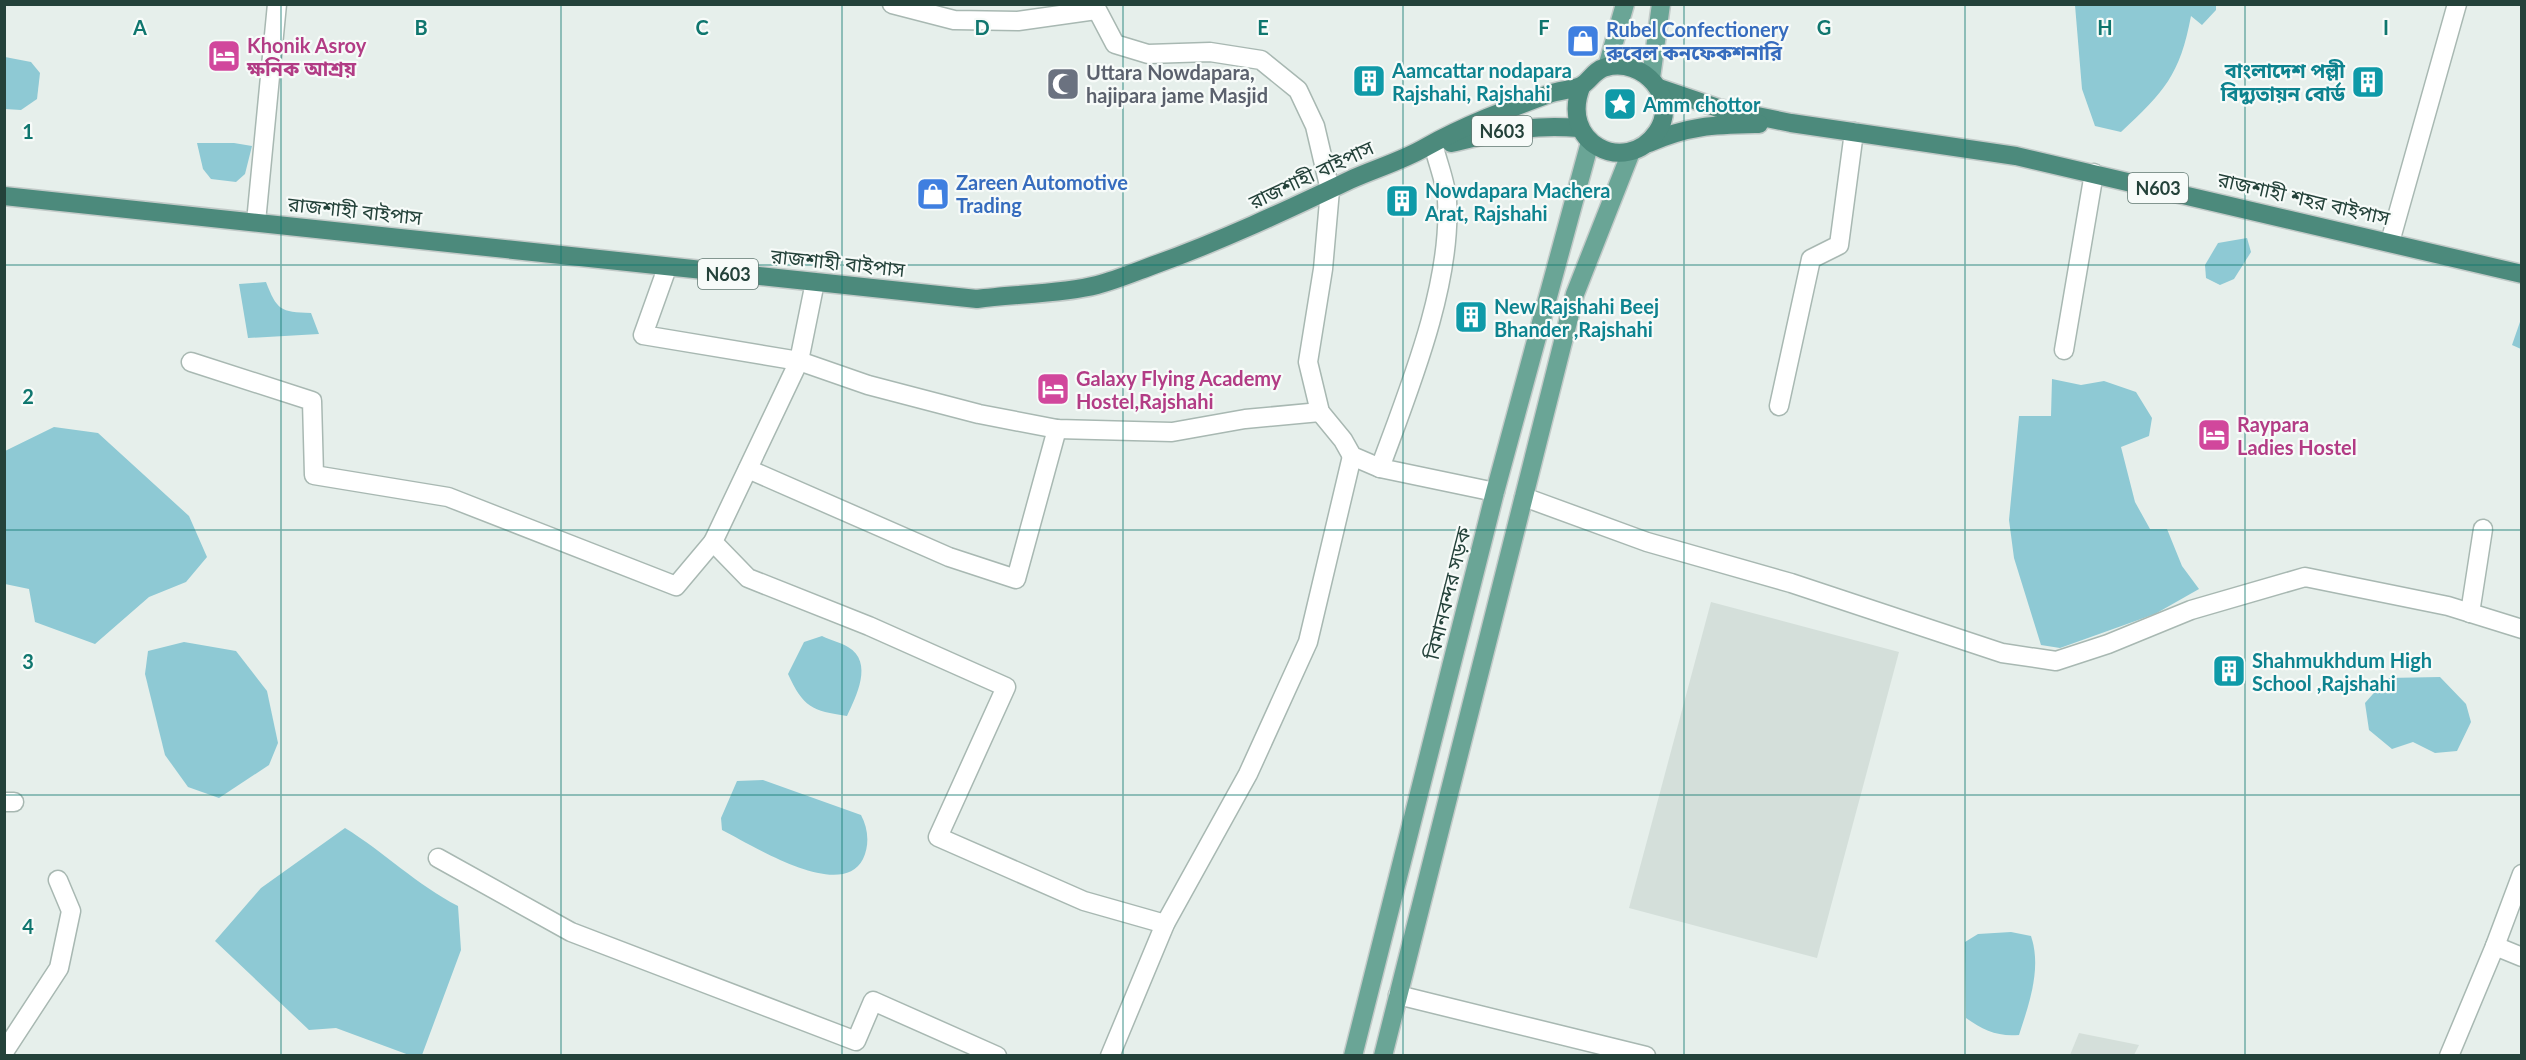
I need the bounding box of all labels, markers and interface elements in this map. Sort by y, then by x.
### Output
text: A [132,15,147,39]
text: B [414,15,428,39]
text: C [695,15,709,39]
text: D [974,15,990,39]
text: E [1257,15,1269,39]
text: F [1538,15,1550,39]
text: G [1817,15,1831,39]
text: H [2097,15,2113,39]
text: I [2383,15,2389,39]
place label: Rubel Confectionery রুবেল কনফেকশনারি [1605,17,1789,64]
shop icon: Rubel Confectionery রুবেল কনফেকশনারি [1565,23,1601,59]
place label: Khonik Asroy ক্ষনিক আশ্রয় [246,33,367,80]
hotel icon: Khonik Asroy ক্ষনিক আশ্রয় [206,38,242,74]
place label: Aamcattar nodapara Rajshahi, Rajshahi [1391,58,1572,105]
place label: বাংলাদেশ পল্লী বিদ্যুতায়ন বোর্ড [2220,58,2346,105]
place label: Uttara Nowdapara, hajipara jame Masjid [1086,60,1268,107]
building icon: Aamcattar nodapara Rajshahi, Rajshahi [1351,63,1387,99]
building icon: বাংলাদেশ পল্লী বিদ্যুতায়ন বোর্ড [2350,64,2386,100]
mosque icon: Uttara Nowdapara, hajipara jame Masjid [1045,66,1081,102]
place icon: Amm chottor [1602,86,1638,122]
place label: Amm chottor [1642,92,1761,116]
road number: N603 [1472,116,1532,146]
text: 1 [22,119,34,143]
street label: রাজশাহী বাইপাস [1244,134,1378,214]
street label: রাজশাহী শহর বাইপাস [2215,166,2393,230]
place label: Zareen Automotive Trading [956,170,1128,217]
road number: N603 [2128,173,2188,203]
shop icon: Zareen Automotive Trading [915,176,951,212]
place label: Nowdapara Machera Arat, Rajshahi [1424,178,1611,225]
building icon: Nowdapara Machera Arat, Rajshahi [1384,183,1420,219]
street label: রাজশাহী বাইপাস [286,191,424,229]
street label: রাজশাহী বাইপাস [769,243,907,281]
road number: N603 [698,259,758,289]
place label: New Rajshahi Beej Bhander ,Rajshahi [1494,294,1659,341]
building icon: New Rajshahi Beej Bhander ,Rajshahi [1453,299,1489,335]
place label: Galaxy Flying Academy Hostel,Rajshahi [1076,366,1282,413]
hotel icon: Galaxy Flying Academy Hostel,Rajshahi [1035,371,1071,407]
text: 2 [22,384,34,408]
place label: Raypara Ladies Hostel [2237,412,2357,459]
hotel icon: Raypara Ladies Hostel [2196,417,2232,453]
street label: বিমানবন্দর সড়ক [1419,523,1475,663]
place label: Shahmukhdum High School ,Rajshahi [2252,648,2432,695]
text: 3 [22,649,34,673]
building icon: Shahmukhdum High School ,Rajshahi [2211,653,2247,689]
text: 4 [22,914,34,938]

